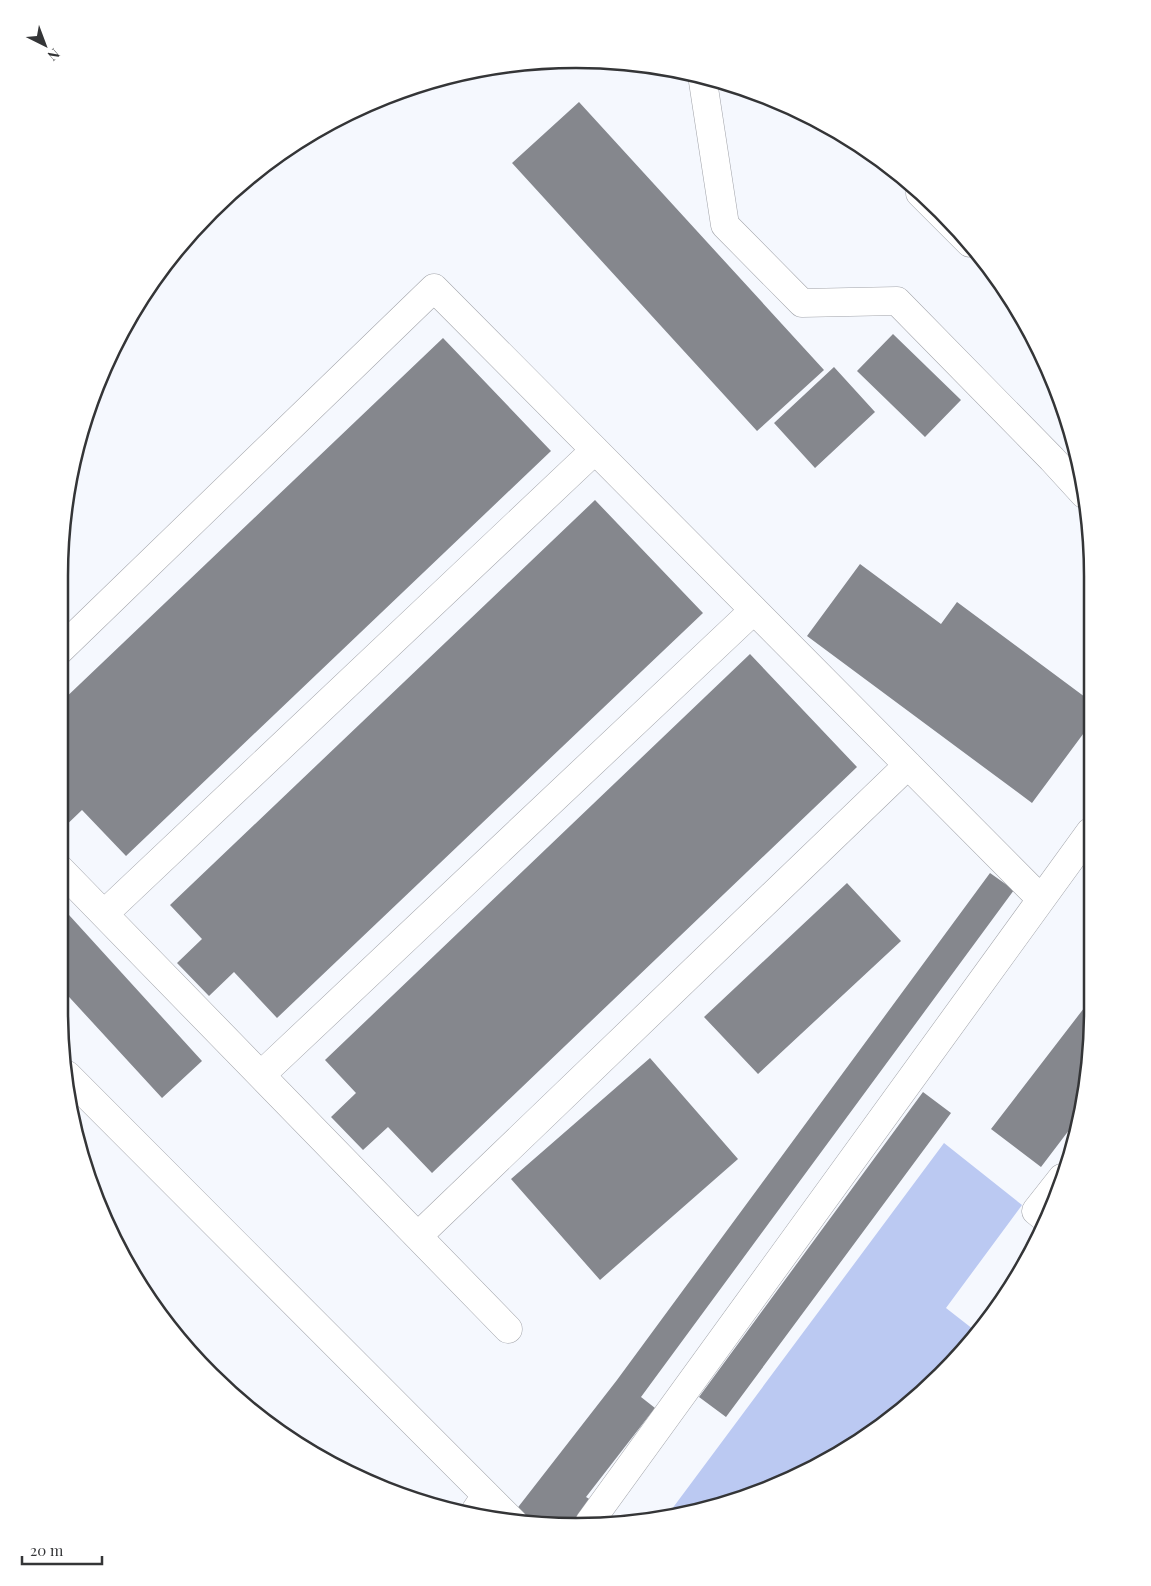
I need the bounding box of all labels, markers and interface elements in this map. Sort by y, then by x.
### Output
north arrow [20,20,70,70]
text: N [44,45,64,65]
scale bar [22,1534,102,1566]
text: 20 m [30,1540,64,1560]

